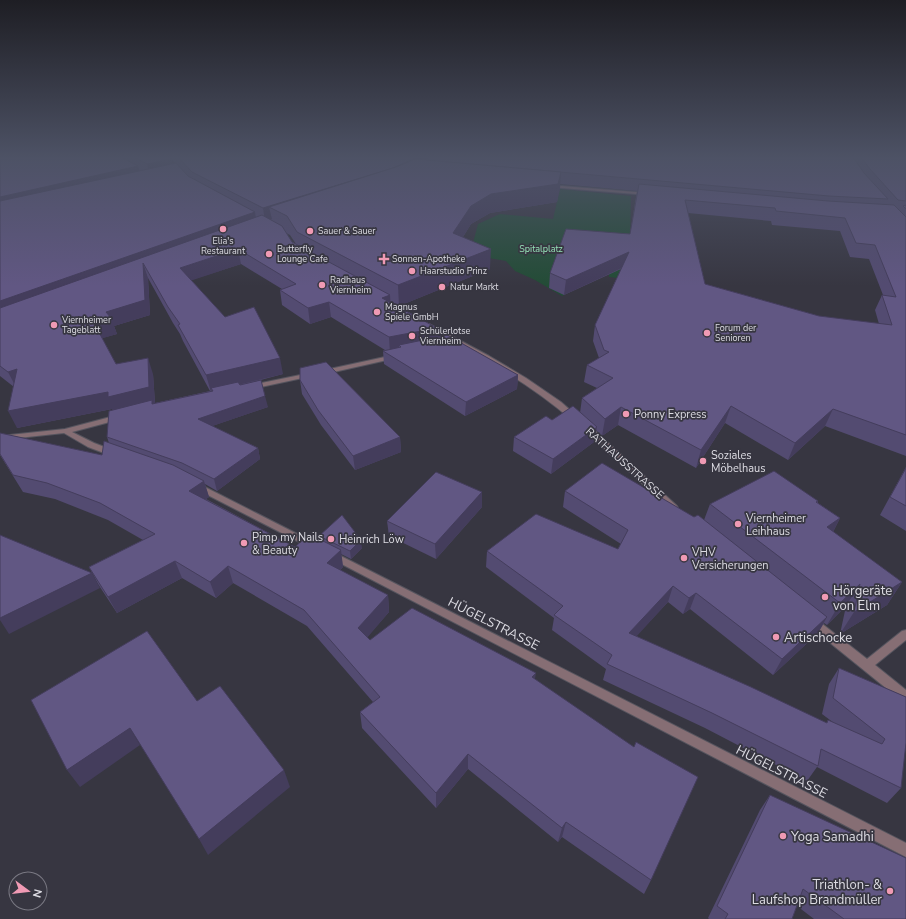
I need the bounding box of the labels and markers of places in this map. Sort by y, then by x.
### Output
marker: Elia's Restaurant [218,224,228,234]
place label: Sauer & Sauer [318,225,376,237]
marker: Sauer & Sauer [305,226,315,236]
place label: Elia's Restaurant [201,235,246,257]
place label: Butterfly Lounge Cafe [277,243,328,265]
marker: Butterfly Lounge Cafe [264,249,274,259]
place label: Sonnen-Apotheke [392,253,466,265]
marker: Sonnen-Apotheke [379,254,389,264]
place label: Haarstudio Prinz [420,265,487,277]
marker: Haarstudio Prinz [407,266,417,276]
place label: Radhaus Viernheim [329,274,371,296]
marker: Radhaus Viernheim [317,280,327,290]
place label: Natur Markt [450,281,499,293]
marker: Natur Markt [437,282,447,292]
place label: Magnus Spiele GmbH [385,301,439,323]
marker: Magnus Spiele GmbH [372,307,382,317]
place label: Viernheimer Tageblatt [61,314,112,336]
marker: Viernheimer Tageblatt [49,320,59,330]
place label: Forum der Senioren [715,322,757,344]
place label: Schülerlotse Viernheim [419,325,471,347]
marker: Forum der Senioren [702,328,712,338]
marker: Schülerlotse Viernheim [407,331,417,341]
place label: Ponny Express [634,407,707,422]
marker: Ponny Express [621,409,631,419]
place label: Soziales Möbelhaus [711,448,766,476]
marker: Soziales Möbelhaus [698,456,708,466]
place label: Viernheimer Leihhaus [745,511,806,539]
marker: Viernheimer Leihhaus [733,519,743,529]
place label: Pimp my Nails & Beauty [252,530,323,558]
place label: Heinrich Löw [339,532,404,547]
marker: Heinrich Löw [326,534,336,544]
marker: Pimp my Nails & Beauty [239,538,249,548]
place label: VHV Versicherungen [691,545,769,573]
marker: VHV Versicherungen [679,553,689,563]
place label: Hörgeräte von Elm [833,582,892,615]
marker: Hörgeräte von Elm [820,592,830,602]
place label: Artischocke [784,629,852,647]
marker: Artischocke [771,632,781,642]
place label: Yoga Samadhi [790,828,874,846]
marker: Yoga Samadhi [778,831,788,841]
place label: Triathlon- & Laufshop Brandmüller [752,876,882,909]
marker: Triathlon- & Laufshop Brandmüller [885,886,895,896]

